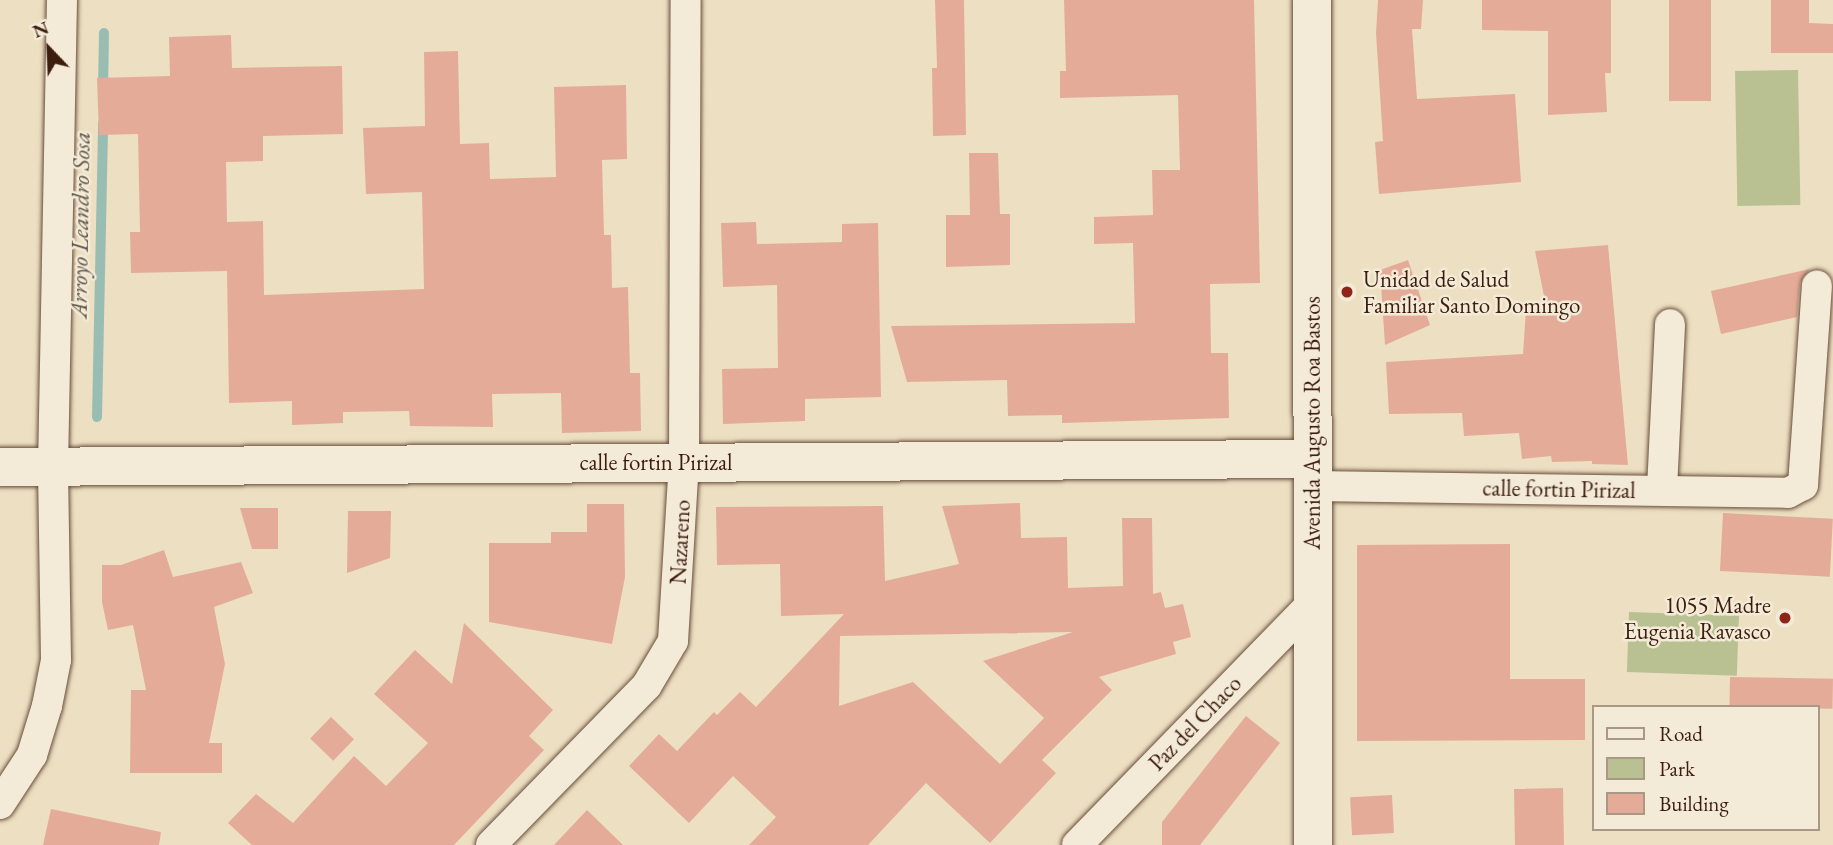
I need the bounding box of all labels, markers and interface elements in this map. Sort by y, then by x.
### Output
north arrow [14,14,84,84]
text: N [29,15,53,44]
water label: Arroyo Leandro Sosa [64,131,96,319]
place label: Unidad de Salud Familiar Santo Domingo [1363,265,1580,319]
marker: Unidad de Salud Familiar Santo Domingo [1337,282,1357,302]
street label: Avenida Augusto Roa Bastos [1298,296,1326,550]
street label: calle fortin Pirizal [579,448,733,476]
street label: calle fortin Pirizal [1482,474,1636,504]
street label: Nazareno [664,499,696,585]
place label: 1055 Madre Eugenia Ravasco [1624,591,1771,645]
marker: 1055 Madre Eugenia Ravasco [1777,610,1793,626]
street label: Paz del Chaco [1143,670,1247,776]
legend [1591,705,1819,831]
text: Road [1659,720,1703,747]
text: Park [1659,755,1695,782]
text: Building [1659,790,1729,817]

